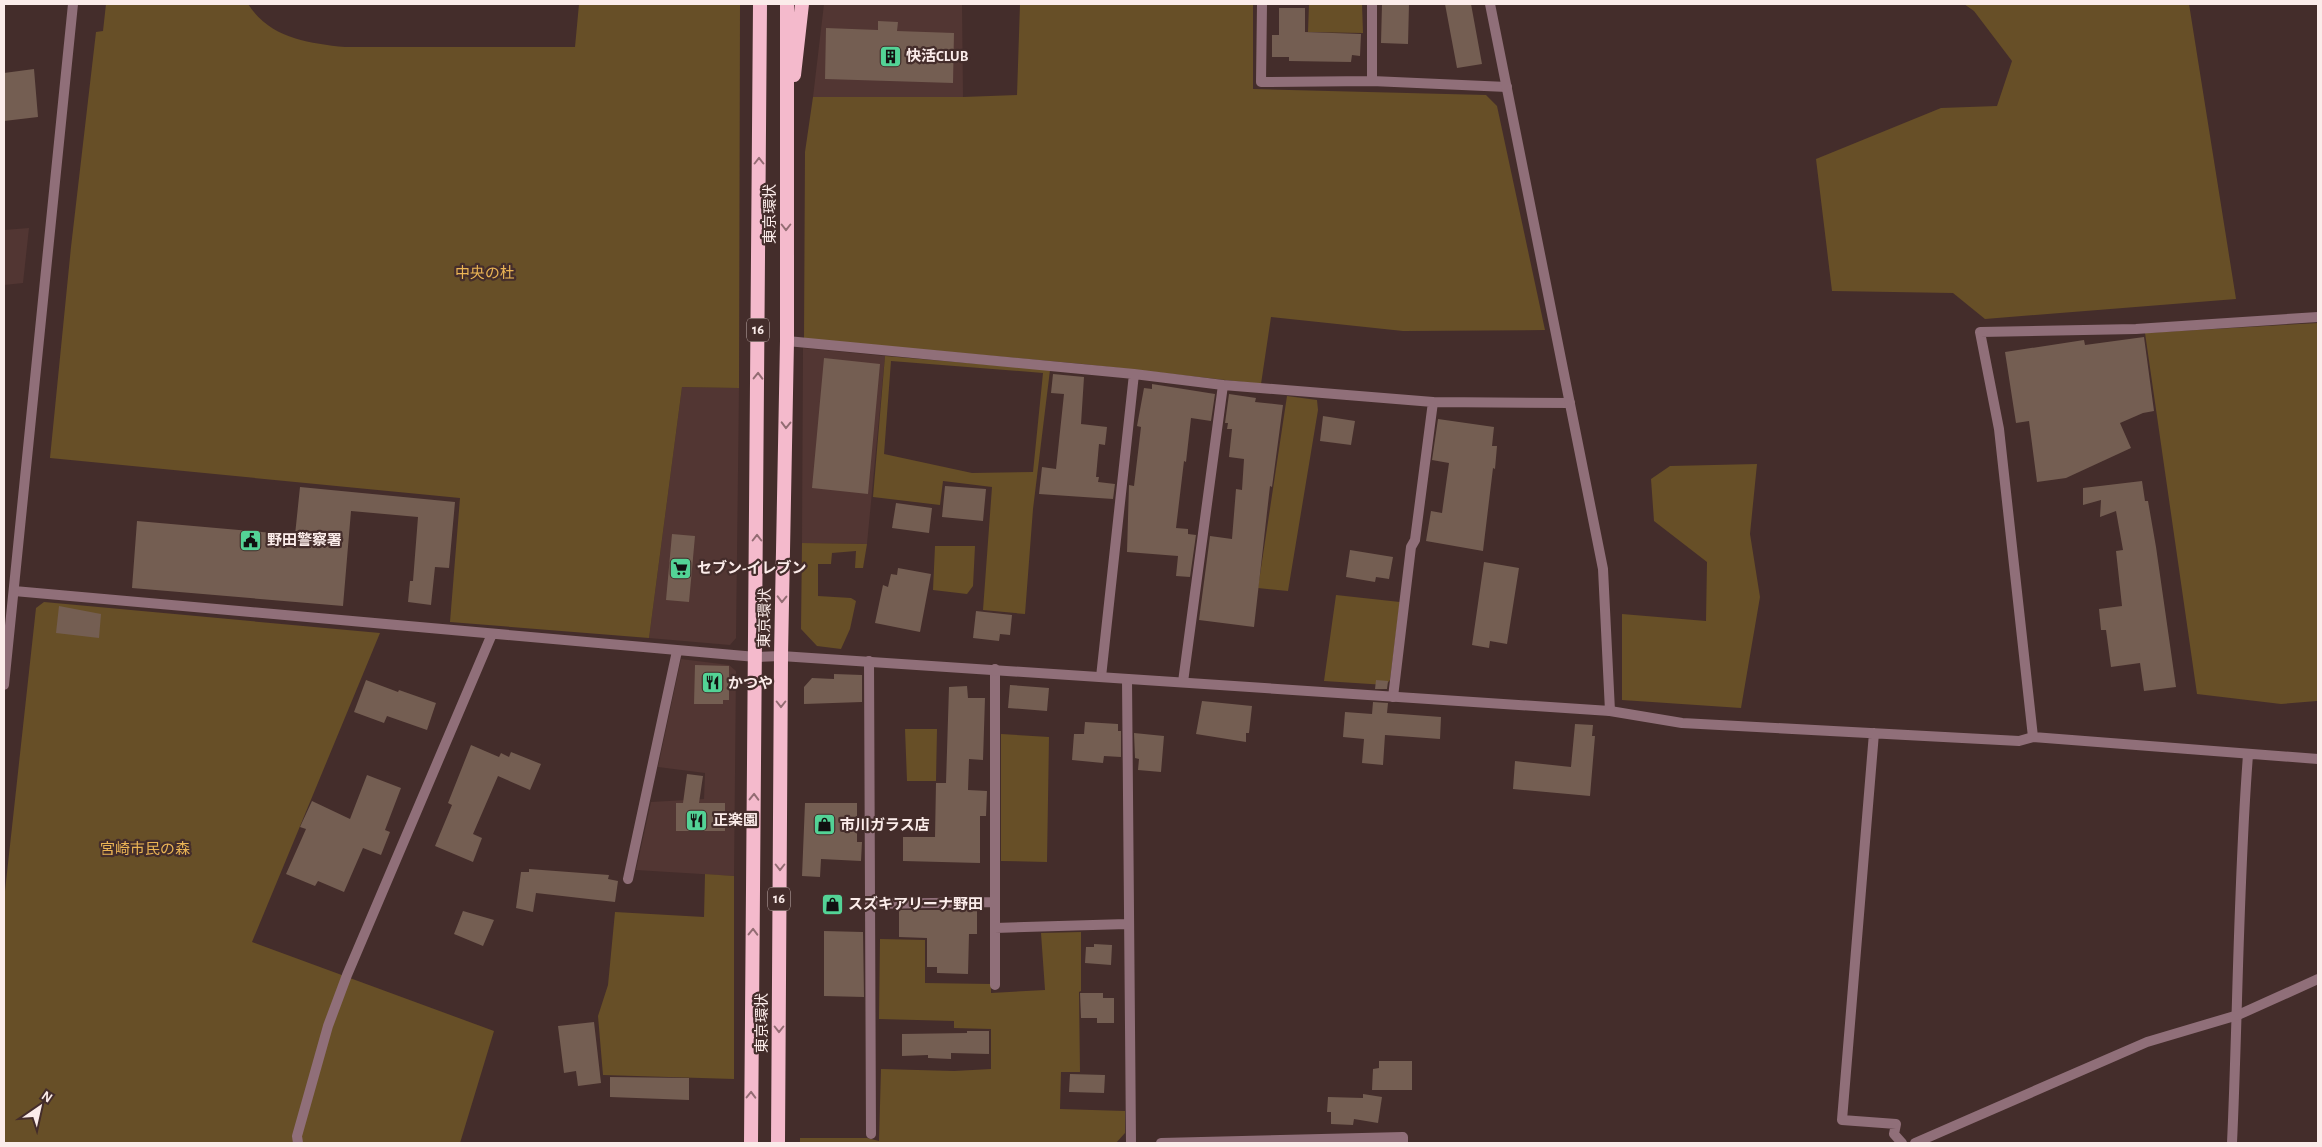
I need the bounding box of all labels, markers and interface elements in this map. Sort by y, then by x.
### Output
building icon: 快活CLUB [878,44,902,68]
place label: 快活CLUB [906,48,969,64]
one-way arrow [754,157,764,164]
street label: 東京環状 [761,184,778,244]
one-way arrow [781,224,791,232]
park label: 中央の杜 [455,265,515,281]
road number: 16 [747,318,769,342]
one-way arrow [752,372,763,380]
one-way arrow [781,422,791,429]
public building icon: 野田警察署 [239,528,263,552]
place label: 野田警察署 [267,532,342,548]
one-way arrow [751,534,762,542]
supermarket icon: セブン-イレブン [669,556,693,580]
place label: セブン-イレブン [697,559,807,576]
street label: 東京環状 [755,588,773,648]
one-way arrow [777,596,787,604]
restaurant icon: かつや [700,671,724,695]
place label: かつや [728,675,773,691]
one-way arrow [775,701,786,709]
one-way arrow [749,793,759,800]
restaurant icon: 正楽園 [685,808,709,832]
place label: 正楽園 [713,812,758,828]
shop icon: 市川ガラス店 [812,813,836,837]
place label: 市川ガラス店 [840,817,930,833]
park label: 宮崎市民の森 [100,841,190,857]
one-way arrow [775,864,785,871]
road number: 16 [768,888,790,911]
shop icon: スズキアリーナ野田 [820,892,844,916]
place label: スズキアリーナ野田 [848,895,983,912]
one-way arrow [748,928,758,936]
street label: 東京環状 [753,993,770,1053]
one-way arrow [774,1026,784,1034]
north arrow [15,1082,65,1132]
text: N [39,1089,55,1106]
one-way arrow [746,1090,756,1098]

